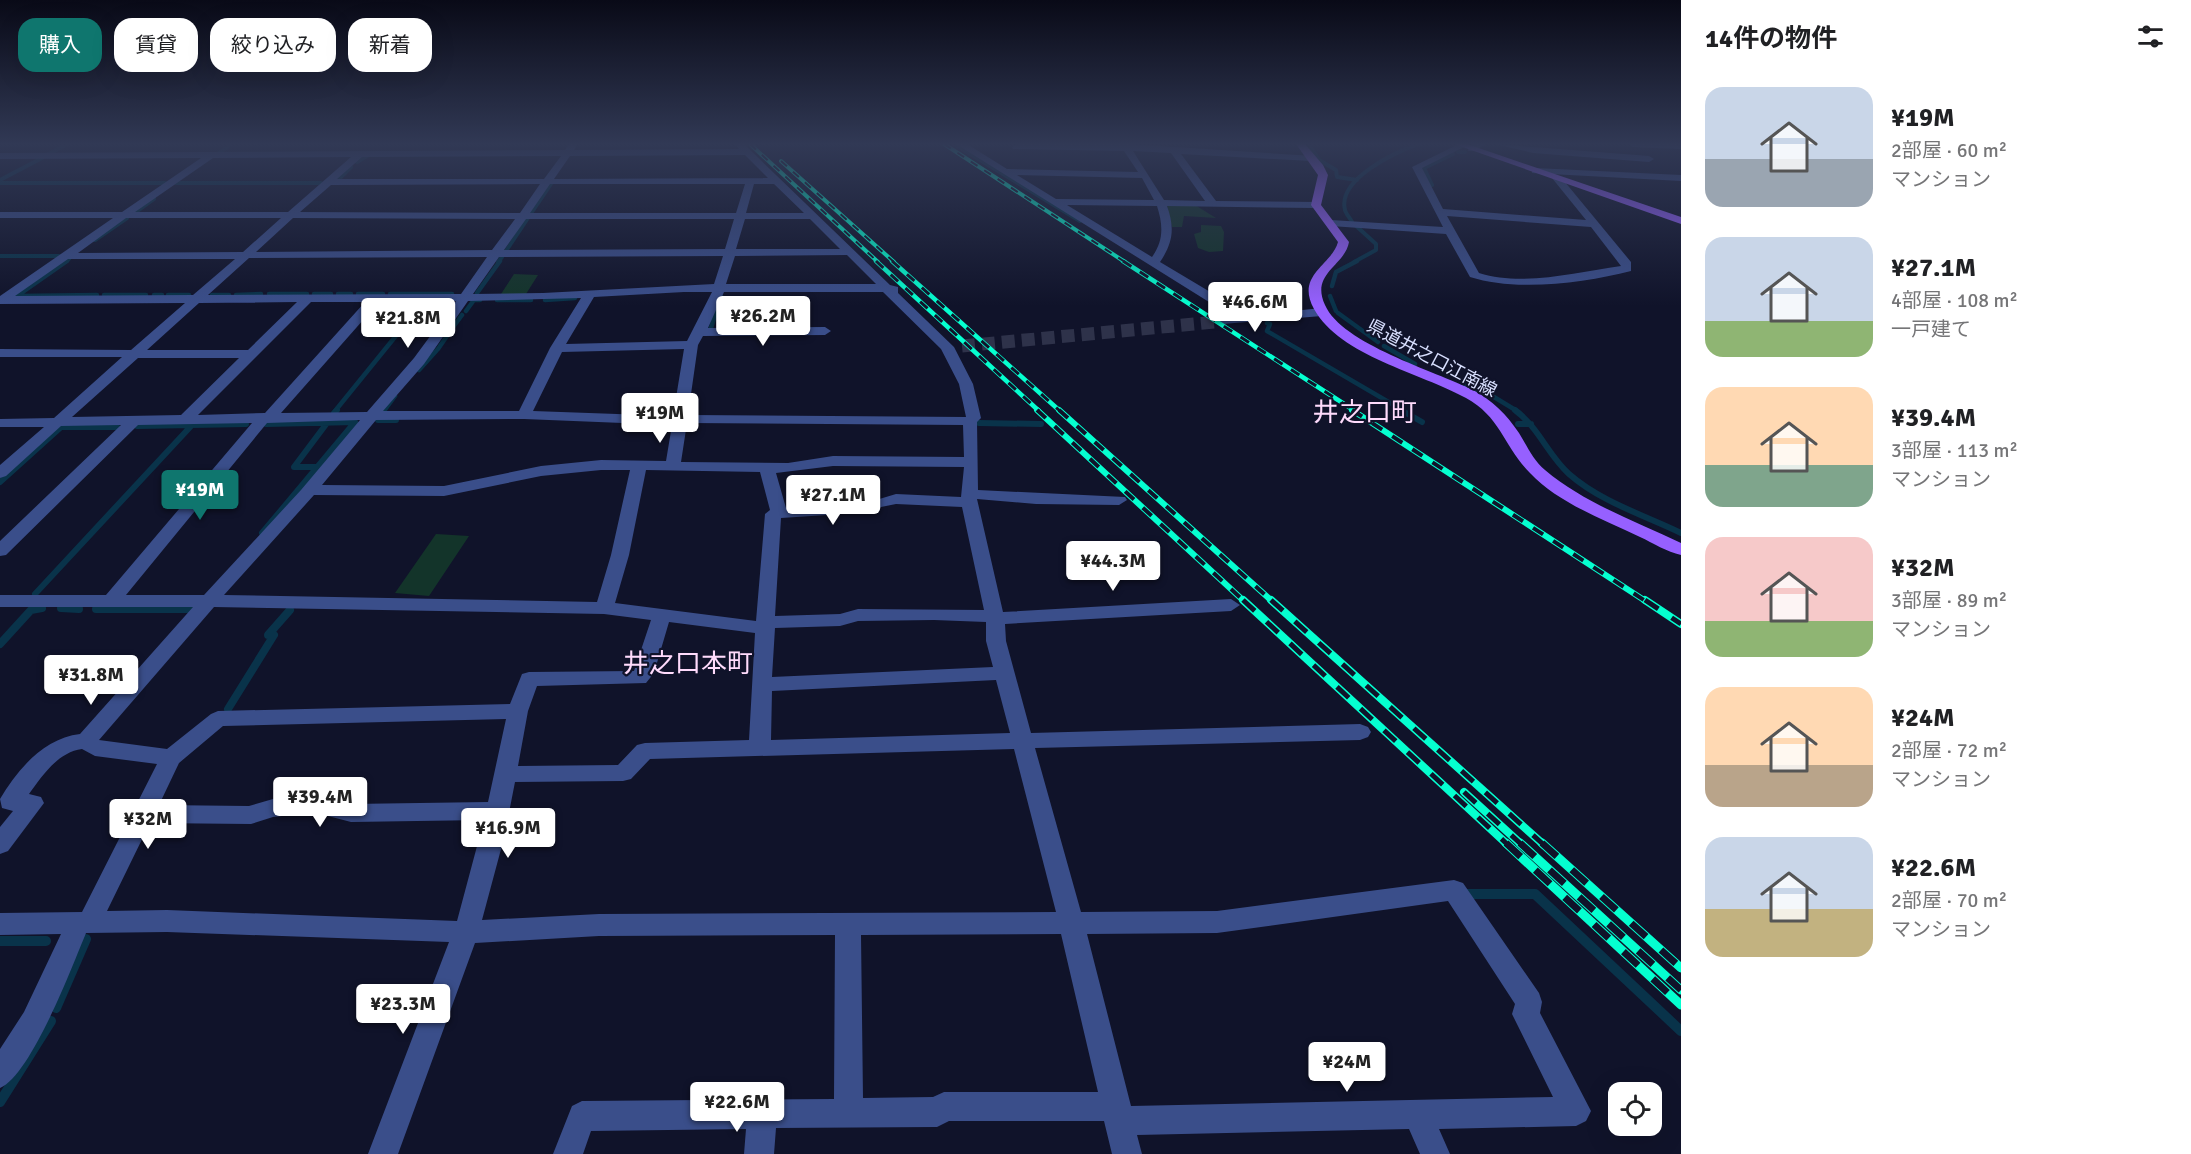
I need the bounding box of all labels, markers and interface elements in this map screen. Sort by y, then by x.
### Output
chip: 購入 [18,18,102,72]
chip: 賃貸 [114,18,198,72]
chip: 絞り込み [210,18,336,72]
chip: 新着 [348,18,432,72]
icon: filters [2134,20,2167,53]
text: 14件の物件 [1705,23,1837,55]
text: ¥19M [1891,102,1955,134]
icon: home [1753,111,1825,183]
text: 2部屋 · 60 m² [1891,138,2007,163]
text: マンション [1891,167,1991,192]
text: ¥27.1M [1891,252,1976,284]
icon: home [1753,261,1825,333]
pin: ¥46.6M [1206,282,1304,333]
text: 4部屋 · 108 m² [1891,288,2018,313]
text: ¥46.6M [1222,289,1288,314]
pin: ¥26.2M [714,296,812,347]
pin: ¥21.8M [359,298,457,349]
text: ¥26.2M [730,303,796,328]
text: ¥21.8M [375,305,441,330]
street label: 県道井之口江南線 [1363,314,1501,402]
text: 一戸建て [1891,317,1971,342]
pin: ¥19M [624,393,696,444]
district label: 井之口町 [1313,397,1417,429]
text: ¥19M [635,400,685,425]
text: ¥39.4M [1891,402,1976,434]
icon: home [1753,411,1825,483]
text: 3部屋 · 113 m² [1891,438,2018,463]
text: マンション [1891,467,1991,492]
pin: ¥19M [164,470,236,521]
pin: ¥27.1M [784,475,882,526]
text: ¥19M [175,477,225,502]
text: ¥27.1M [800,482,866,507]
pin: ¥44.3M [1064,541,1162,592]
text: ¥44.3M [1080,548,1146,573]
text: ¥32M [1891,552,1955,584]
icon: home [1753,561,1825,633]
text: 3部屋 · 89 m² [1891,588,2007,613]
text: マンション [1891,617,1991,642]
district label: 井之口本町 [623,648,753,680]
pin: ¥31.8M [42,655,140,706]
text: ¥31.8M [58,662,124,687]
text: ¥24M [1891,702,1955,734]
icon: home [1753,711,1825,783]
text: 2部屋 · 72 m² [1891,738,2007,763]
text: マンション [1891,767,1991,792]
pin: ¥39.4M [271,777,369,828]
text: ¥39.4M [287,784,353,809]
pin: ¥32M [112,799,184,850]
text: ¥32M [123,806,173,831]
pin: ¥16.9M [459,808,557,859]
text: ¥16.9M [475,815,541,840]
text: ¥22.6M [1891,852,1976,884]
icon: home [1753,861,1825,933]
text: 2部屋 · 70 m² [1891,888,2007,913]
text: マンション [1891,917,1991,942]
pin: ¥23.3M [354,984,452,1035]
text: ¥23.3M [370,991,436,1016]
pin: ¥24M [1311,1042,1383,1093]
text: ¥24M [1322,1049,1372,1074]
pin: ¥22.6M [688,1082,786,1133]
map controls [1608,1082,1662,1136]
button: locate [1608,1082,1662,1136]
text: ¥22.6M [704,1089,770,1114]

